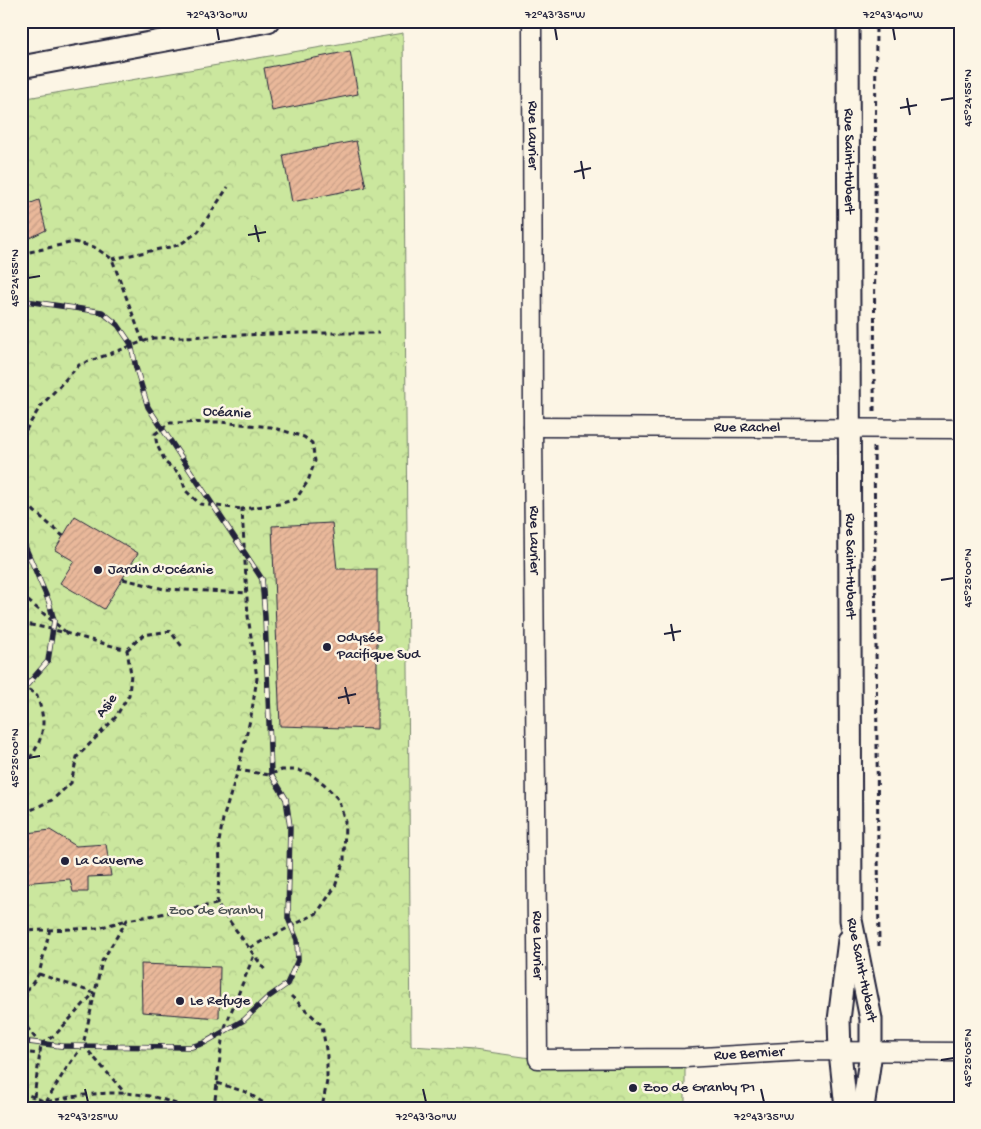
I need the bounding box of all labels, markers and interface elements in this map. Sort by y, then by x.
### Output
text: 72°43'30"W [186,9,247,23]
text: 72°43'35"W [524,9,585,23]
text: 72°43'40"W [862,9,923,23]
text: 45°24'55"N [962,69,976,127]
street label: Rue Laurier [523,101,541,171]
street label: Rue Saint-Hubert [839,108,858,216]
text: 45°24'55"N [9,249,23,307]
street label: Océanie [202,403,252,423]
street label: Rue Rachel [714,419,780,437]
street label: Rue Laurier [525,506,543,576]
street label: Rue Saint-Hubert [841,513,859,621]
text: 45°25'00"N [962,548,976,608]
place label: Jardin d'Océanie [108,561,213,579]
marker: Jardin d'Océanie [92,564,104,576]
place label: Odysée Pacifique Sud [336,629,421,664]
marker: Odysée Pacifique Sud [321,641,333,653]
street label: Asie [92,690,122,722]
text: 45°25'00"N [9,728,23,788]
place label: La Caverne [75,852,144,870]
marker: La Caverne [59,855,71,867]
park label: Zoo de Granby [169,902,264,920]
street label: Rue Laurier [528,911,546,981]
street label: Rue Saint-Hubert [842,917,881,1025]
place label: Le Refuge [190,992,251,1010]
marker: Le Refuge [174,995,186,1007]
text: 45°25'05"N [962,1029,976,1087]
street label: Rue Bernier [713,1043,786,1065]
place label: Zoo de Granby P1 [643,1079,755,1097]
marker: Zoo de Granby P1 [627,1082,639,1094]
text: 72°43'25"W [57,1111,118,1125]
text: 72°43'30"W [395,1111,456,1125]
text: 72°43'35"W [733,1111,794,1125]

